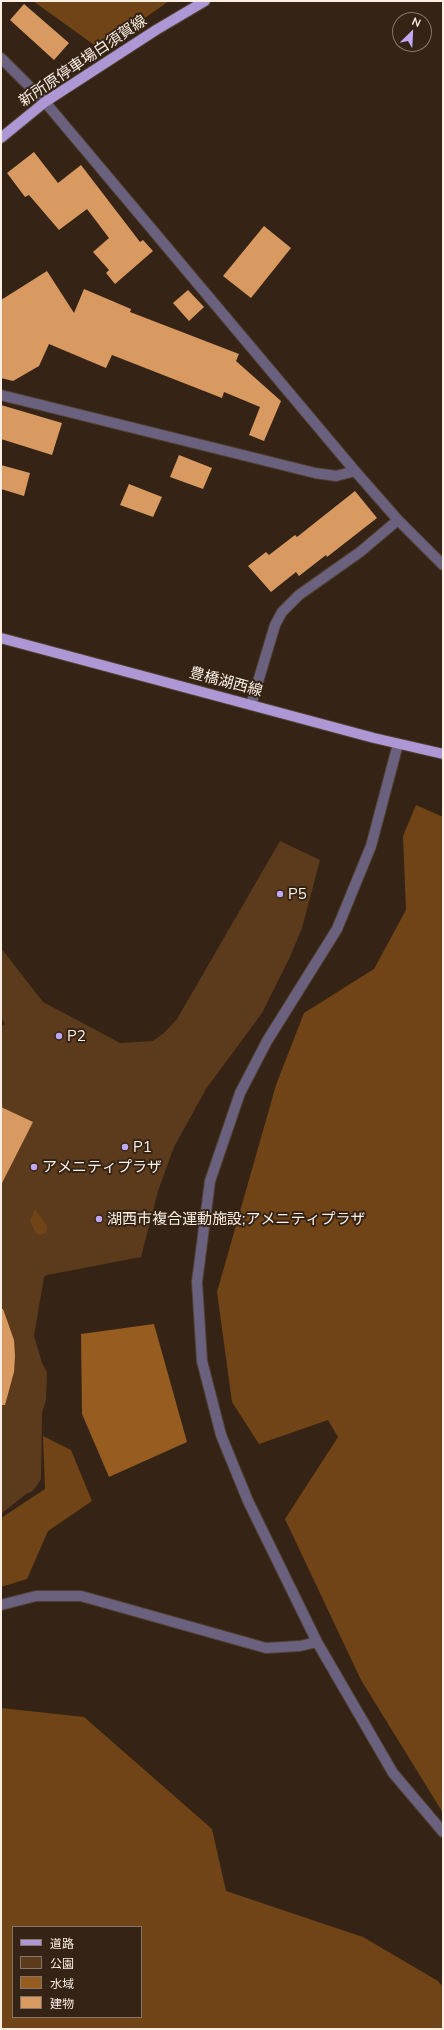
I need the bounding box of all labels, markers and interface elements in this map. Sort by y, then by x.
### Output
street label: 新所原停車場白須賀線 [16,12,150,110]
north arrow [392,12,432,52]
text: N [410,14,423,30]
street label: 豊橋湖西線 [187,664,265,700]
place label: P5 [288,885,307,903]
marker: P5 [275,889,285,899]
place label: P2 [67,1027,86,1045]
marker: P2 [54,1031,64,1041]
place label: P1 [133,1138,152,1156]
marker: P1 [120,1142,130,1152]
place label: アメニティプラザ [42,1158,162,1176]
marker: アメニティプラザ [29,1162,39,1172]
place label: 湖西市複合運動施設;アメニティプラザ [107,1210,365,1228]
marker: 湖西市複合運動施設;アメニティプラザ [94,1214,104,1224]
legend [12,1926,142,2018]
text: 道路 [50,1936,74,1951]
text: 公園 [50,1956,74,1971]
text: 水域 [50,1976,74,1991]
text: 建物 [50,1996,74,2011]

